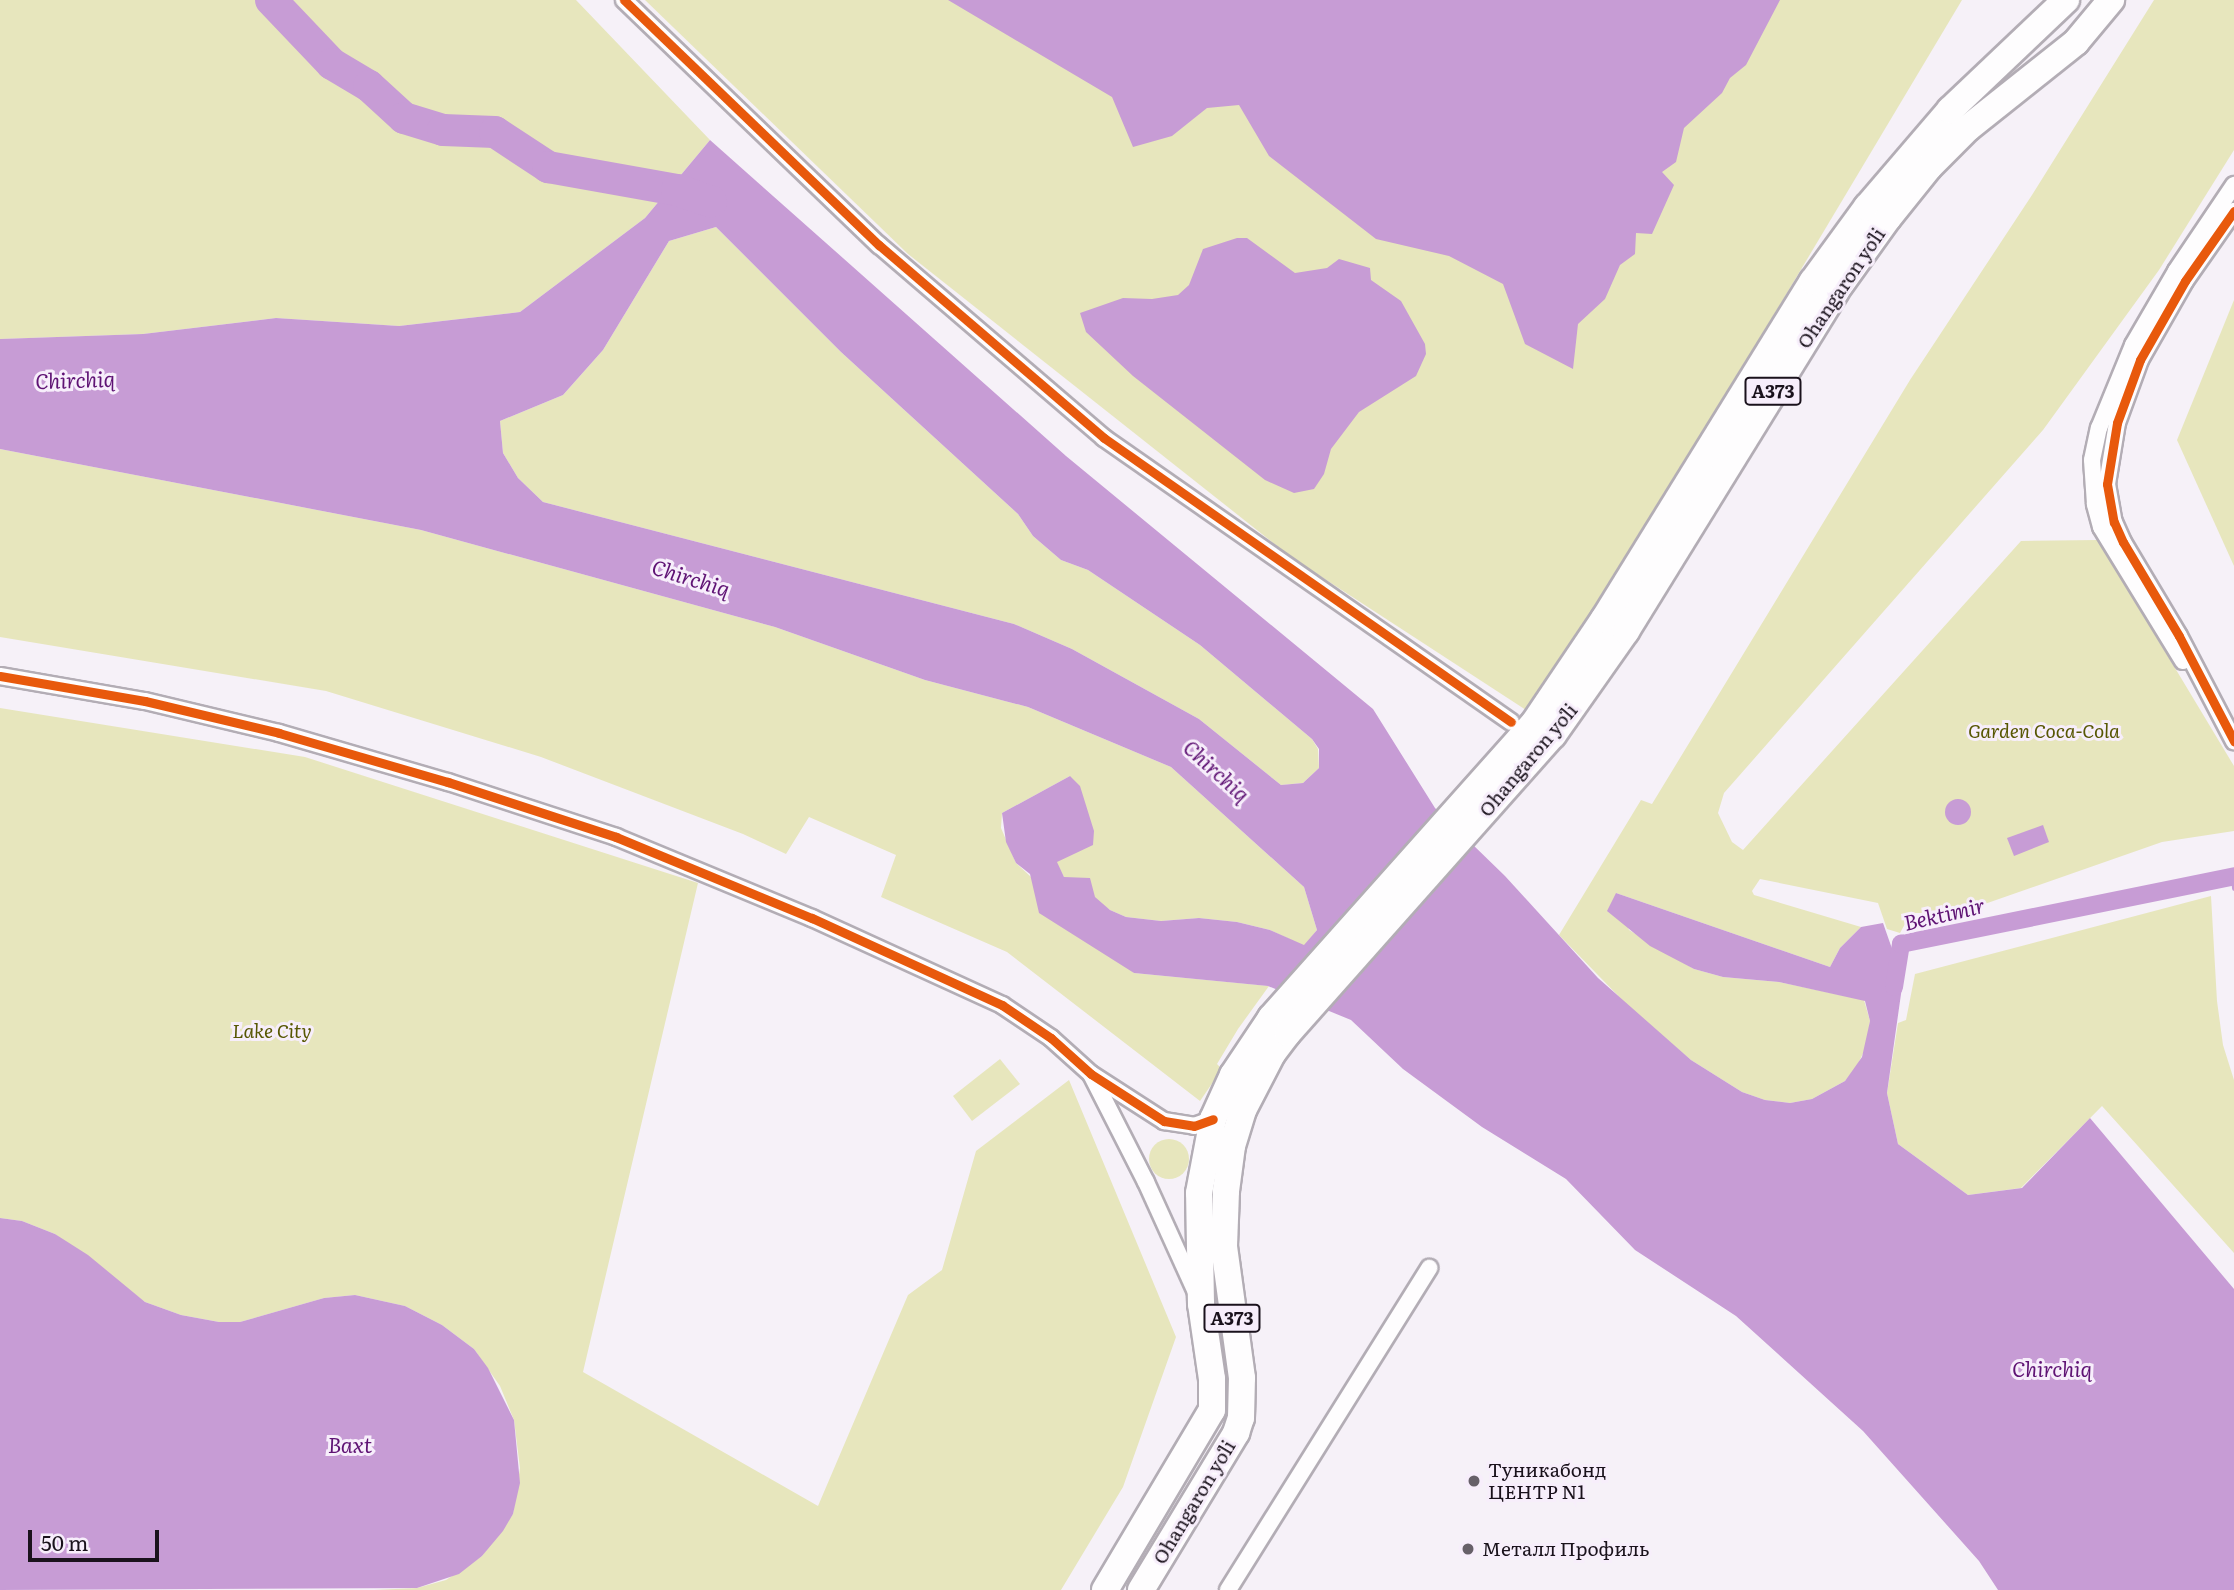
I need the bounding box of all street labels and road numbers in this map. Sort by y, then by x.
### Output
street label: Ohangaron yoʻli [1792,223,1890,353]
road number: A373 [1743,376,1803,405]
street label: Ohangaron yoʻli [1474,699,1582,821]
road number: A373 [1202,1303,1262,1332]
street label: Ohangaron yoʻli [1148,1436,1240,1568]

